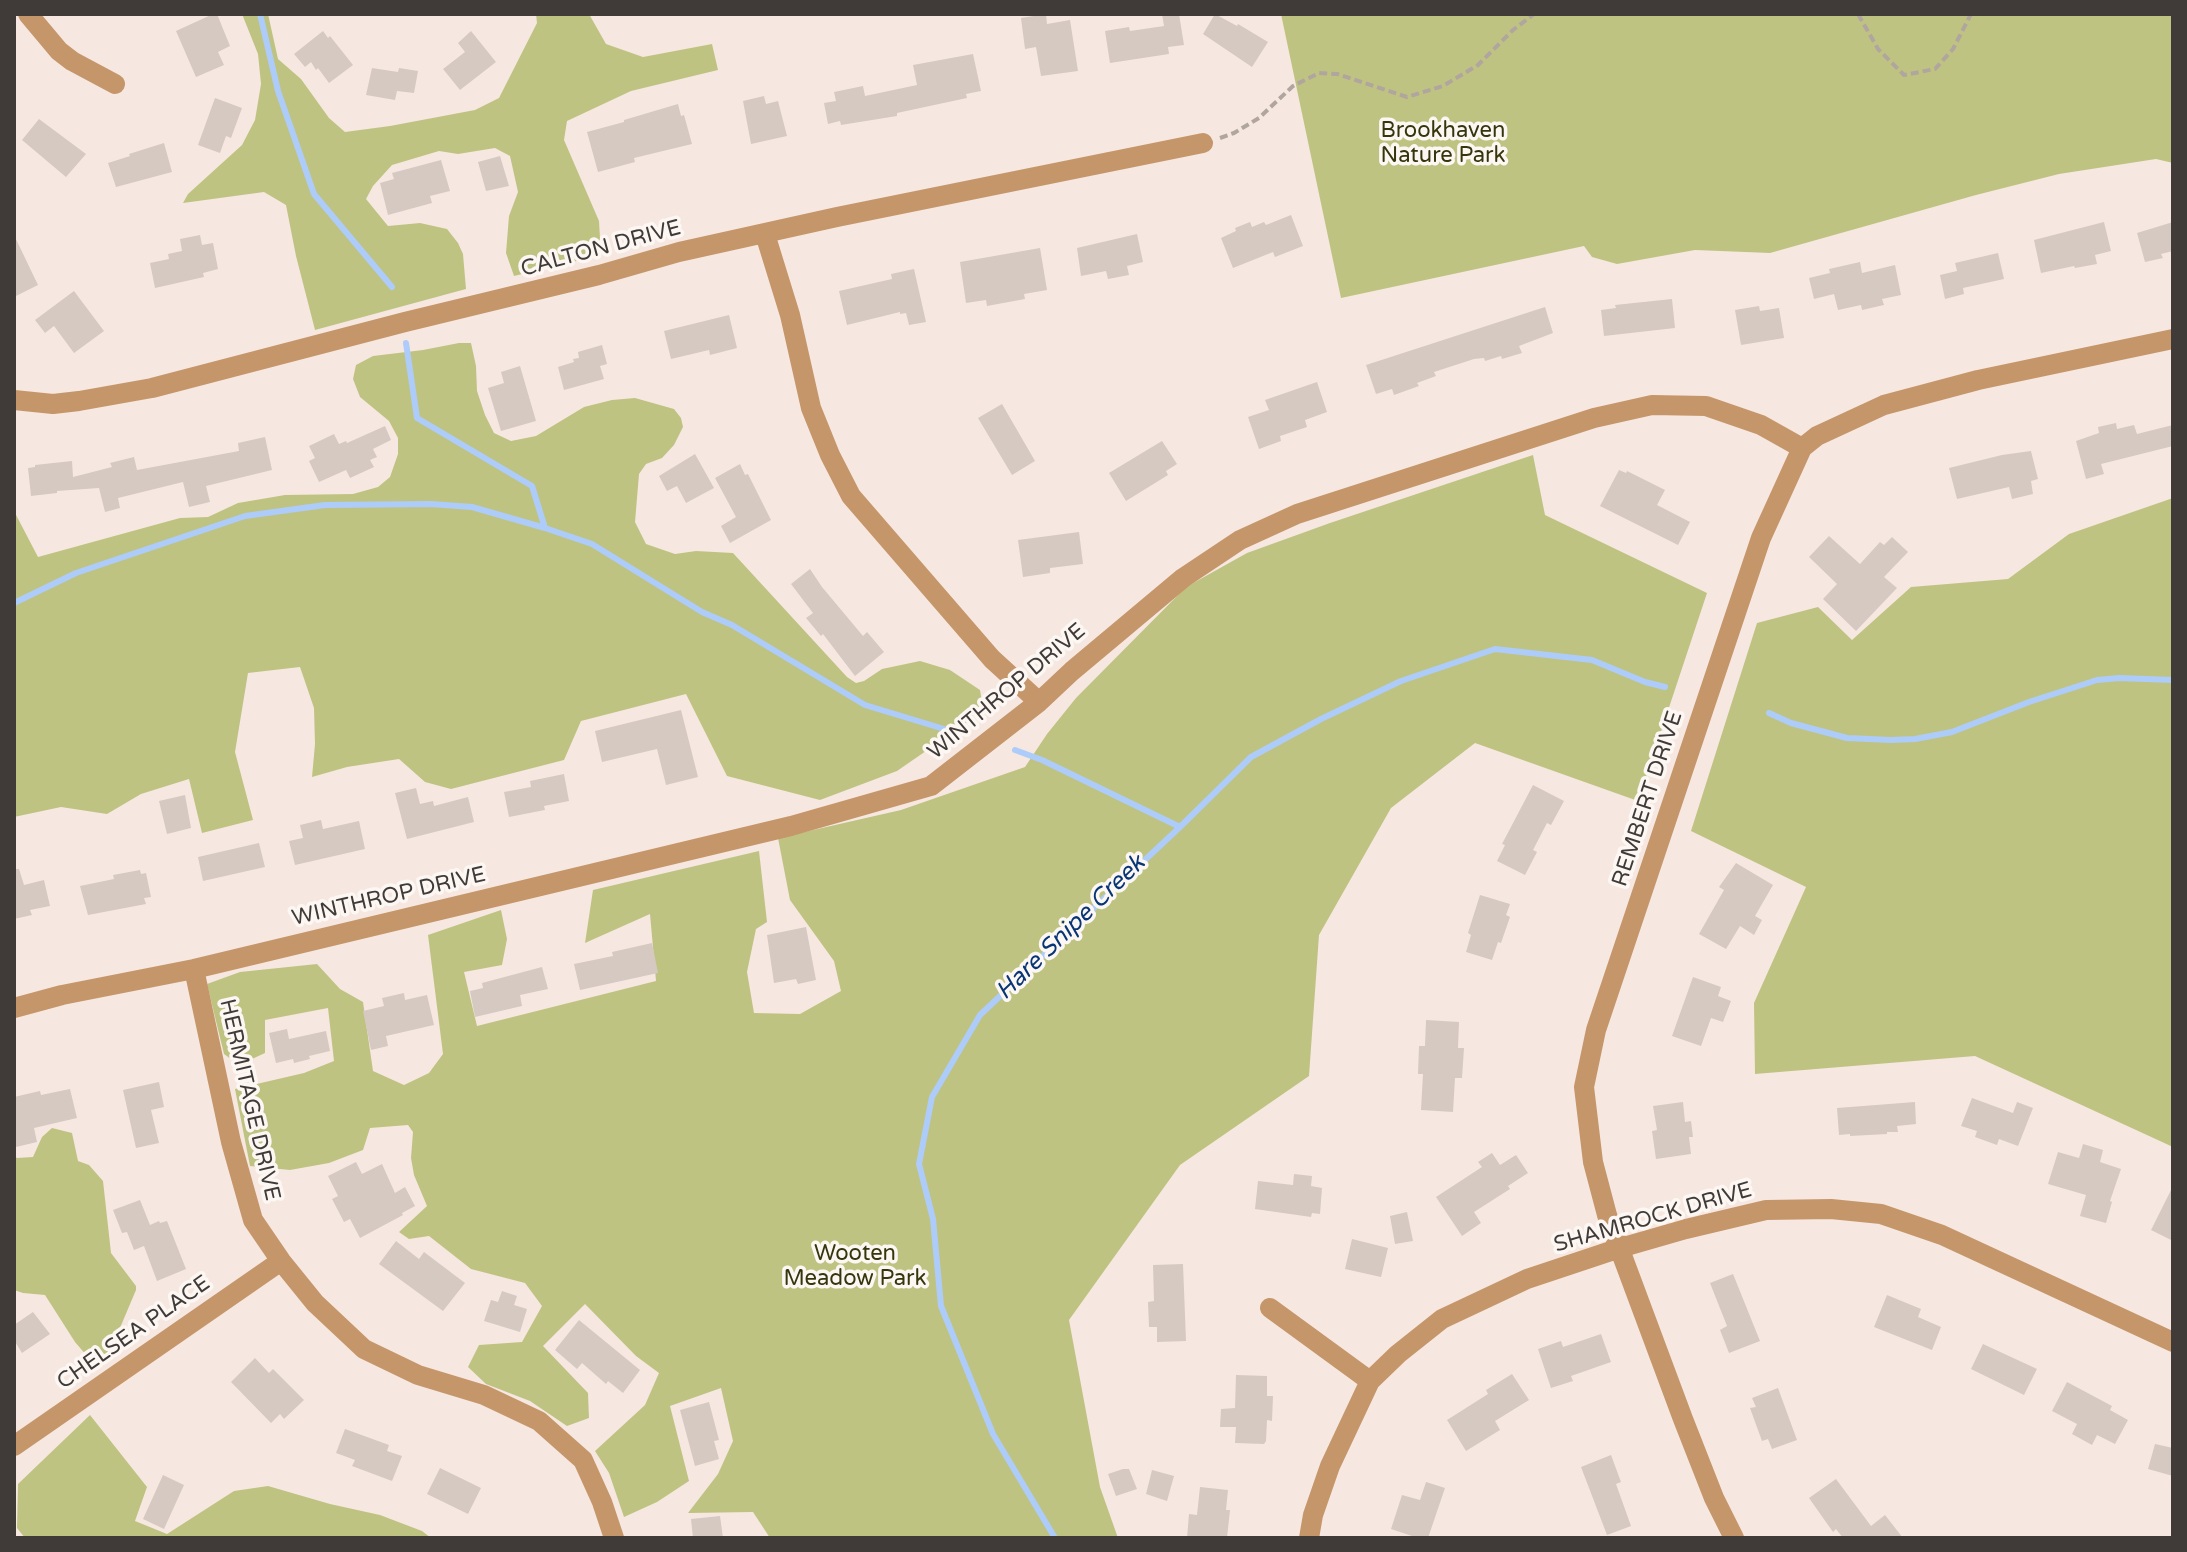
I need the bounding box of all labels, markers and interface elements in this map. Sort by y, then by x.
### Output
park label: Brookhaven Nature Park [1381,118,1505,170]
street label: CALTON DRIVE [518,215,684,283]
street label: WINTHROP DRIVE [923,618,1091,766]
street label: REMBERT DRIVE [1607,708,1689,890]
water label: Hare Snipe Creek [990,850,1152,1006]
street label: WINTHROP DRIVE [290,862,488,932]
street label: HERMITAGE DRIVE [213,997,285,1203]
street label: SHAMROCK DRIVE [1551,1177,1755,1259]
park label: Wooten Meadow Park [784,1241,926,1292]
street label: CHELSEA PLACE [52,1270,216,1396]

